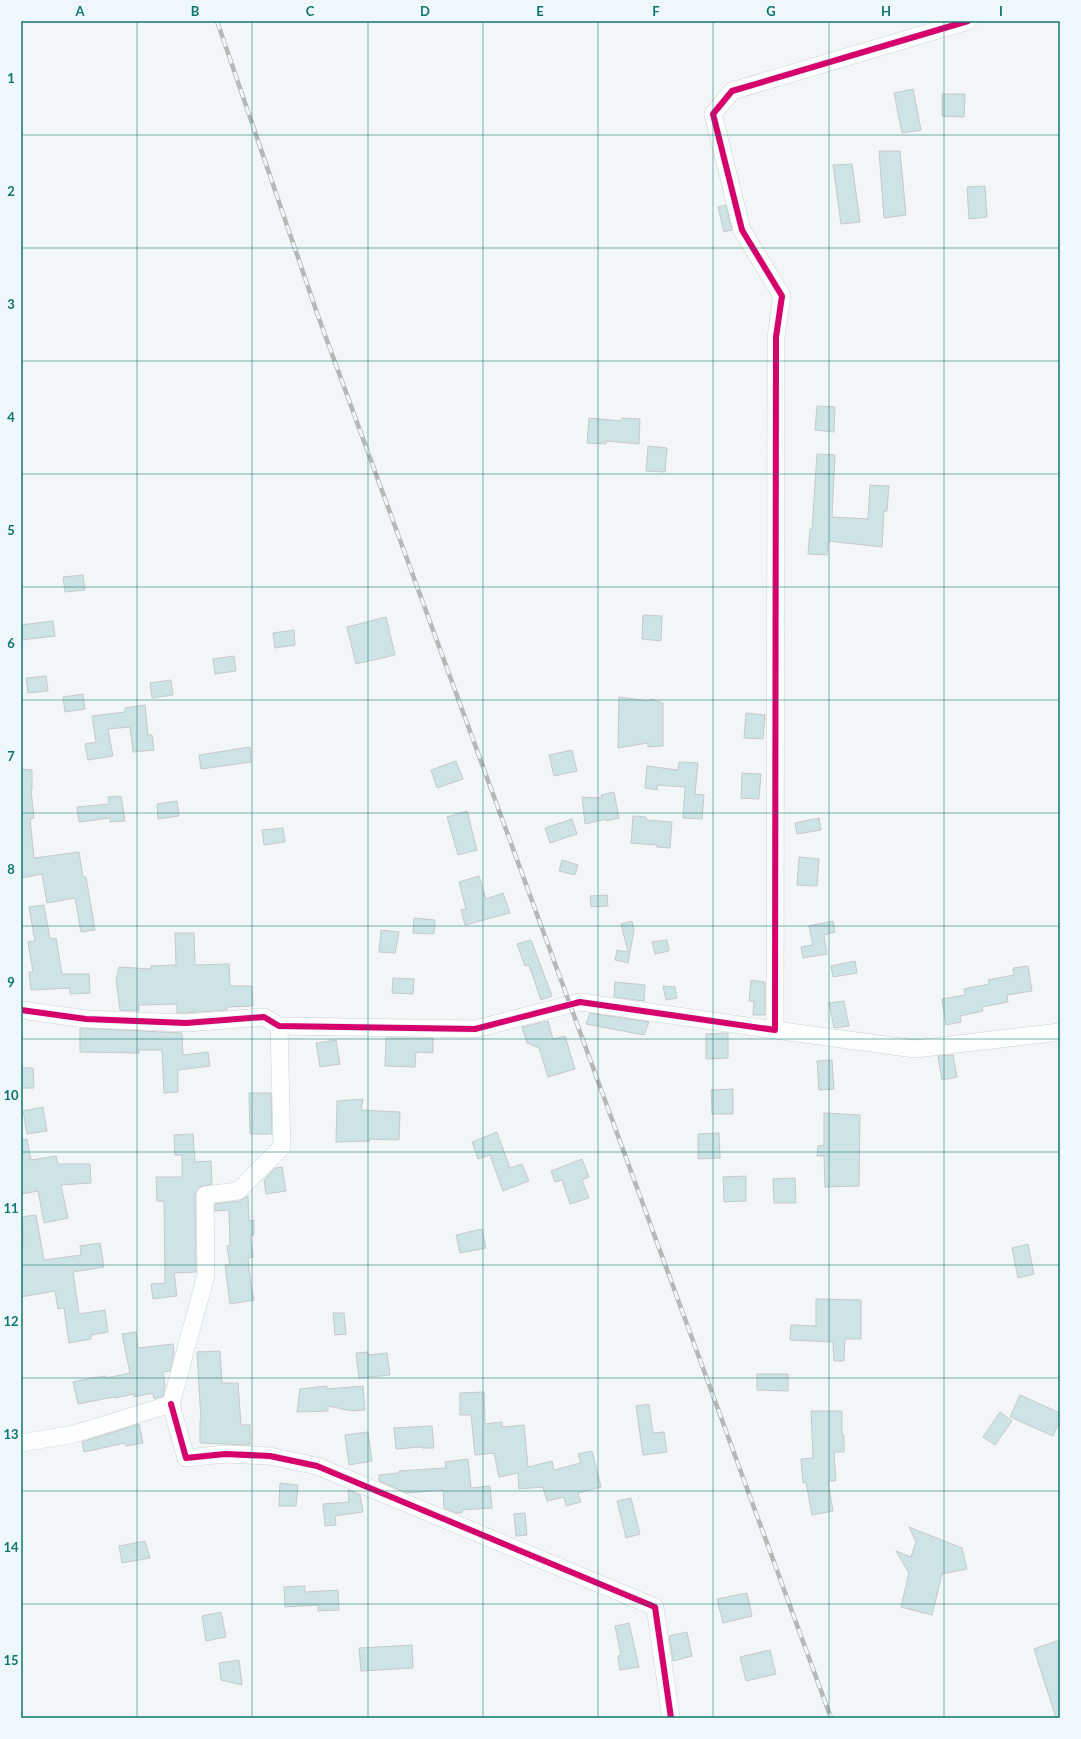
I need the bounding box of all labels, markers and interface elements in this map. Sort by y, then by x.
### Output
text: A [74,3,85,19]
text: B [191,3,200,19]
text: C [306,3,315,19]
text: D [420,3,430,19]
text: E [536,3,544,19]
text: F [652,3,660,19]
text: G [766,3,776,19]
text: H [881,3,891,19]
text: I [999,3,1003,19]
text: 1 [7,70,15,86]
text: 2 [7,183,15,199]
text: 3 [7,296,15,312]
text: 4 [7,409,15,425]
text: 5 [7,522,15,538]
text: 6 [7,635,15,651]
text: 7 [7,748,15,764]
text: 8 [7,861,15,877]
text: 9 [7,974,15,990]
text: 10 [3,1087,19,1103]
text: 11 [3,1200,19,1216]
text: 12 [3,1313,19,1329]
text: 13 [3,1426,19,1442]
text: 14 [3,1539,19,1555]
text: 15 [3,1652,19,1668]

